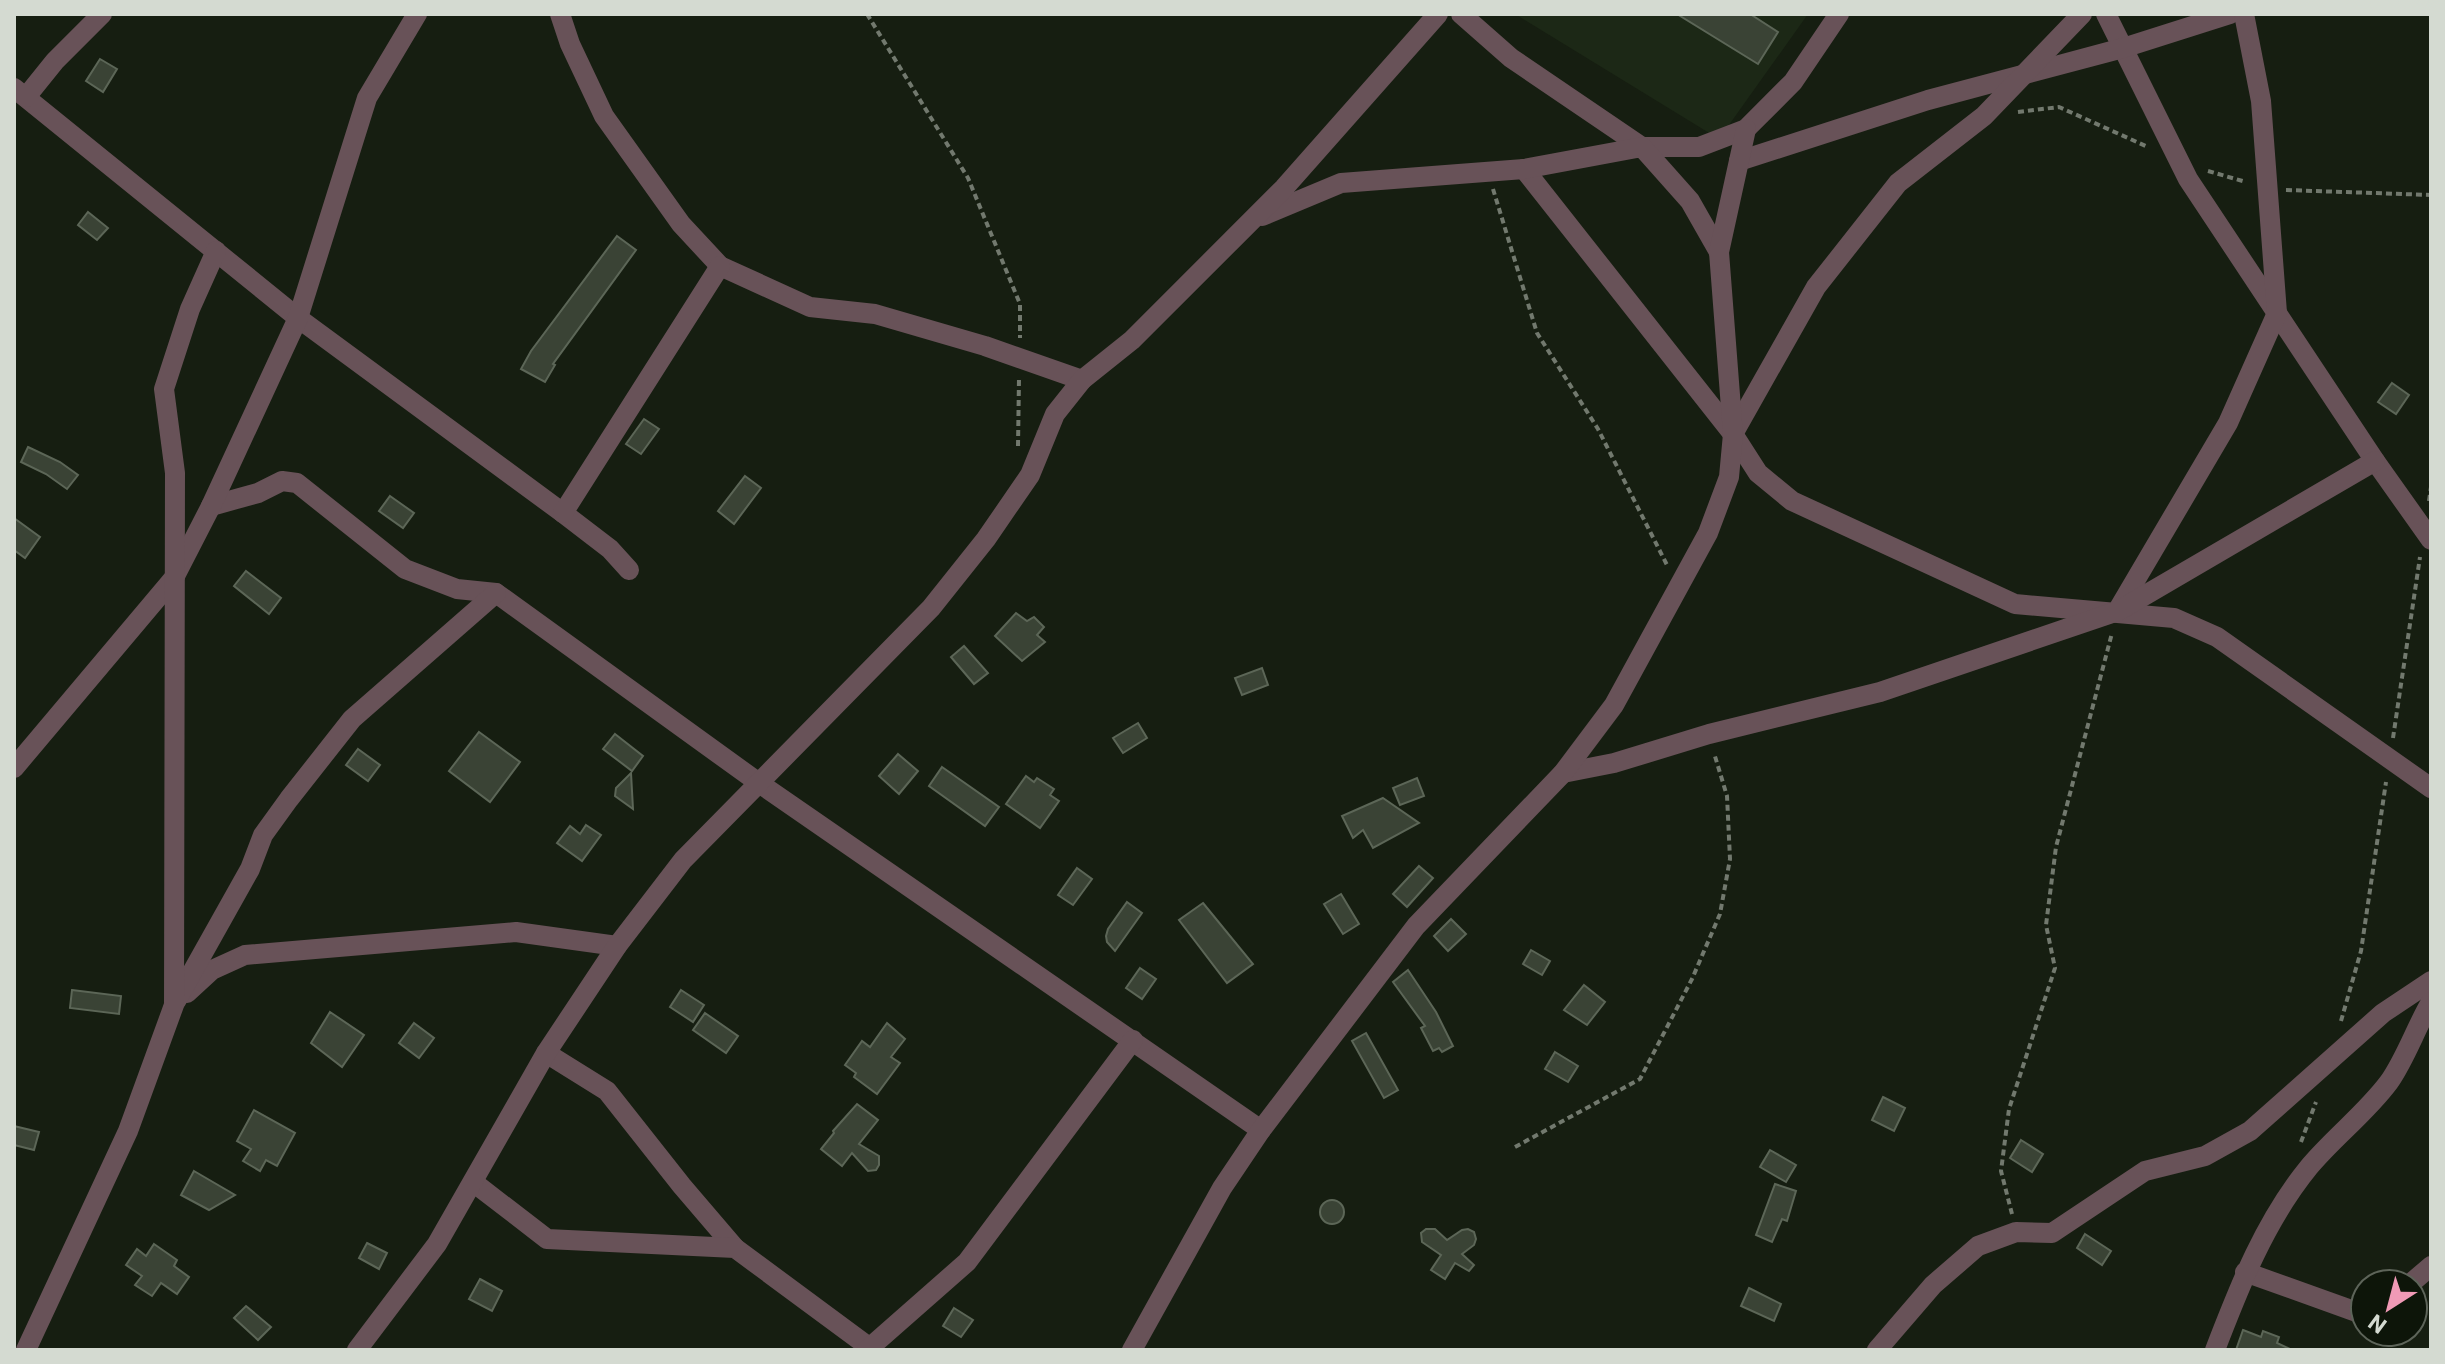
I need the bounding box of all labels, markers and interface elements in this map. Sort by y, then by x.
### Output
north arrow [2349,1268,2429,1348]
text: N [2364,1309,2391,1338]

